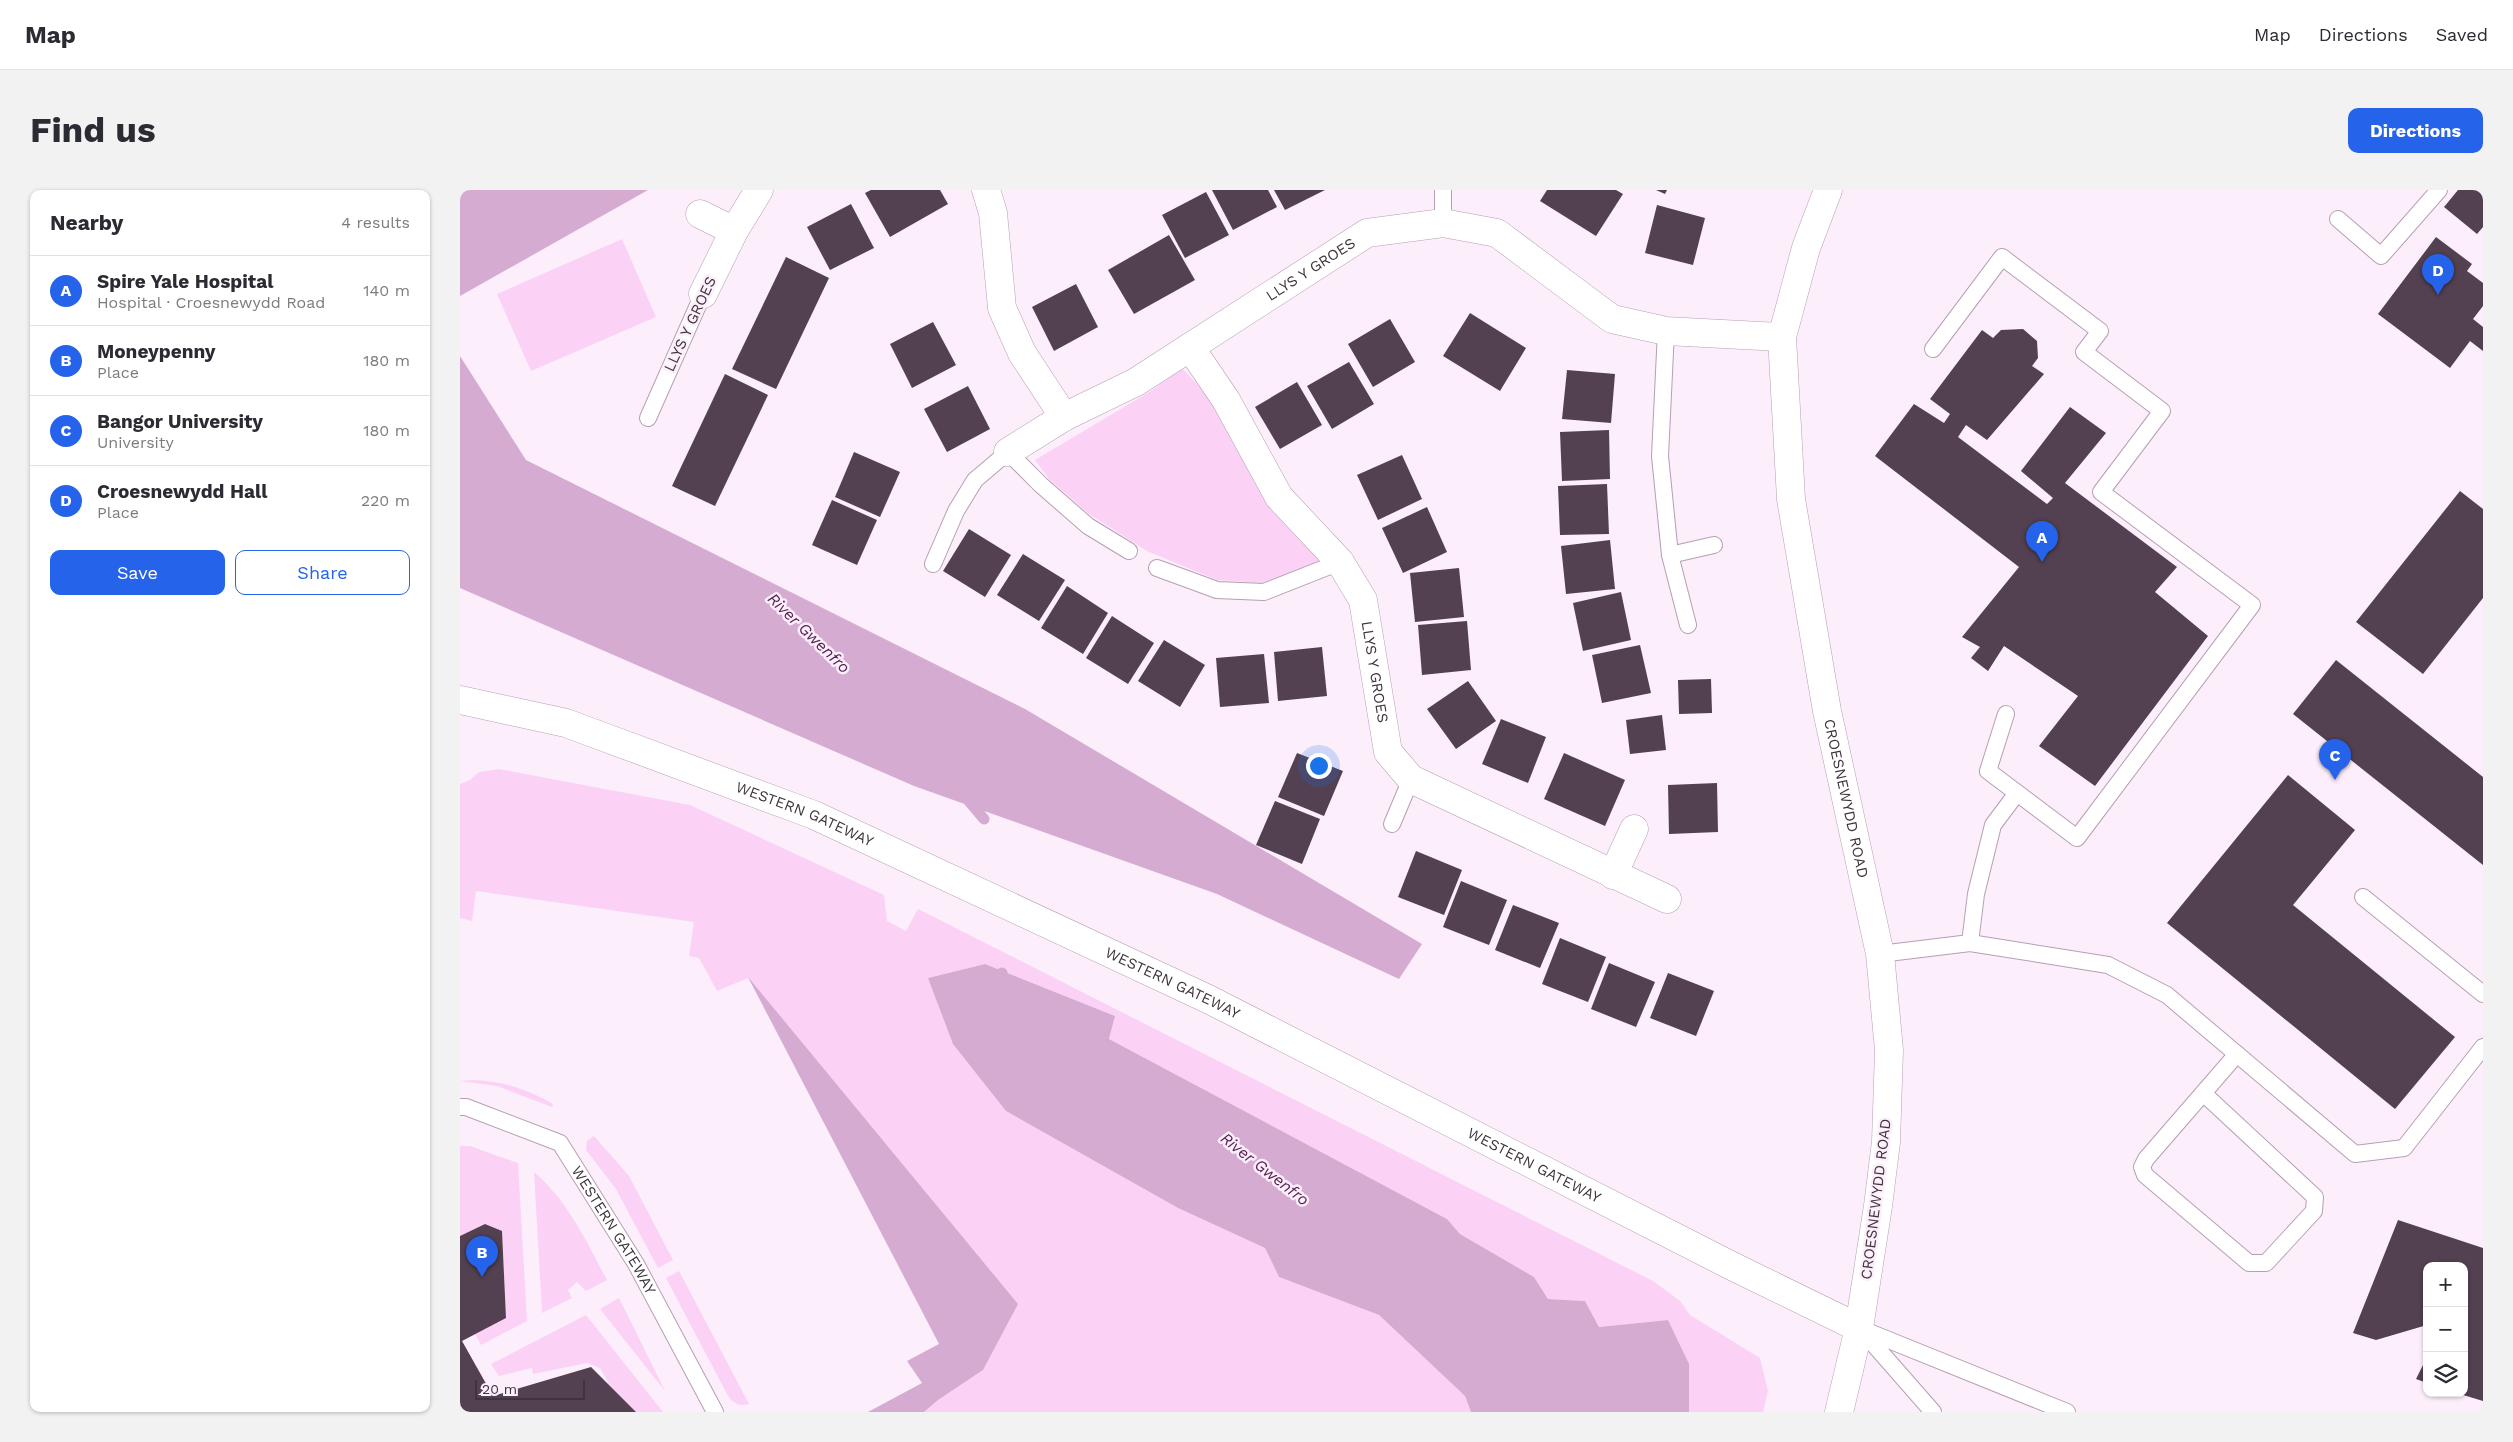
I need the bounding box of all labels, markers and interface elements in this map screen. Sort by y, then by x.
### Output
text: Map [25,21,76,49]
text: Map [2254,24,2291,45]
text: Directions [2319,24,2408,45]
text: Saved [2436,24,2488,45]
button: Directions [2348,108,2483,153]
text: Find us [30,109,156,151]
text: Nearby [50,210,123,235]
text: 4 results [341,213,410,232]
street label: LLYS Y GROES [1263,234,1359,305]
pin: D [2422,254,2454,295]
text: Spire Yale Hospital [97,270,273,293]
street label: LLYS Y GROES [660,274,720,374]
text: A [61,281,71,300]
text: 140 m [363,281,410,300]
text: Hospital · Croesnewydd Road [97,293,325,312]
text: Moneypenny [97,340,216,363]
text: B [61,351,71,370]
text: 180 m [363,351,410,370]
text: Place [97,363,139,382]
text: Bangor University [97,410,263,433]
text: C [61,421,71,440]
text: 180 m [363,421,410,440]
text: University [97,433,174,452]
text: Croesnewydd Hall [97,480,267,503]
text: D [60,491,72,510]
text: 220 m [361,491,410,510]
text: Place [97,503,139,522]
pin: A [2026,521,2058,562]
button: Save [50,550,225,595]
button: Share [235,550,410,595]
water label: River Gwenfro [764,589,854,677]
street label: LLYS Y GROES [1358,620,1392,724]
street label: CROESNEWYDD ROAD [1820,717,1872,880]
pin: C [2319,739,2351,780]
your location [1306,753,1332,779]
street label: WESTERN GATEWAY [733,778,877,851]
street label: WESTERN GATEWAY [1102,943,1244,1023]
street label: CROESNEWYDD ROAD [1857,1117,1895,1281]
street label: WESTERN GATEWAY [1465,1124,1604,1207]
water label: River Gwenfro [1217,1129,1313,1209]
street label: WESTERN GATEWAY [568,1162,660,1298]
pin: B [466,1236,498,1277]
map controls [2423,1262,2468,1397]
button: + [2423,1262,2468,1307]
button: − [2423,1307,2468,1352]
button: layers [2423,1352,2468,1397]
scale bar [475,1377,585,1400]
text: 20 m [482,1381,517,1397]

